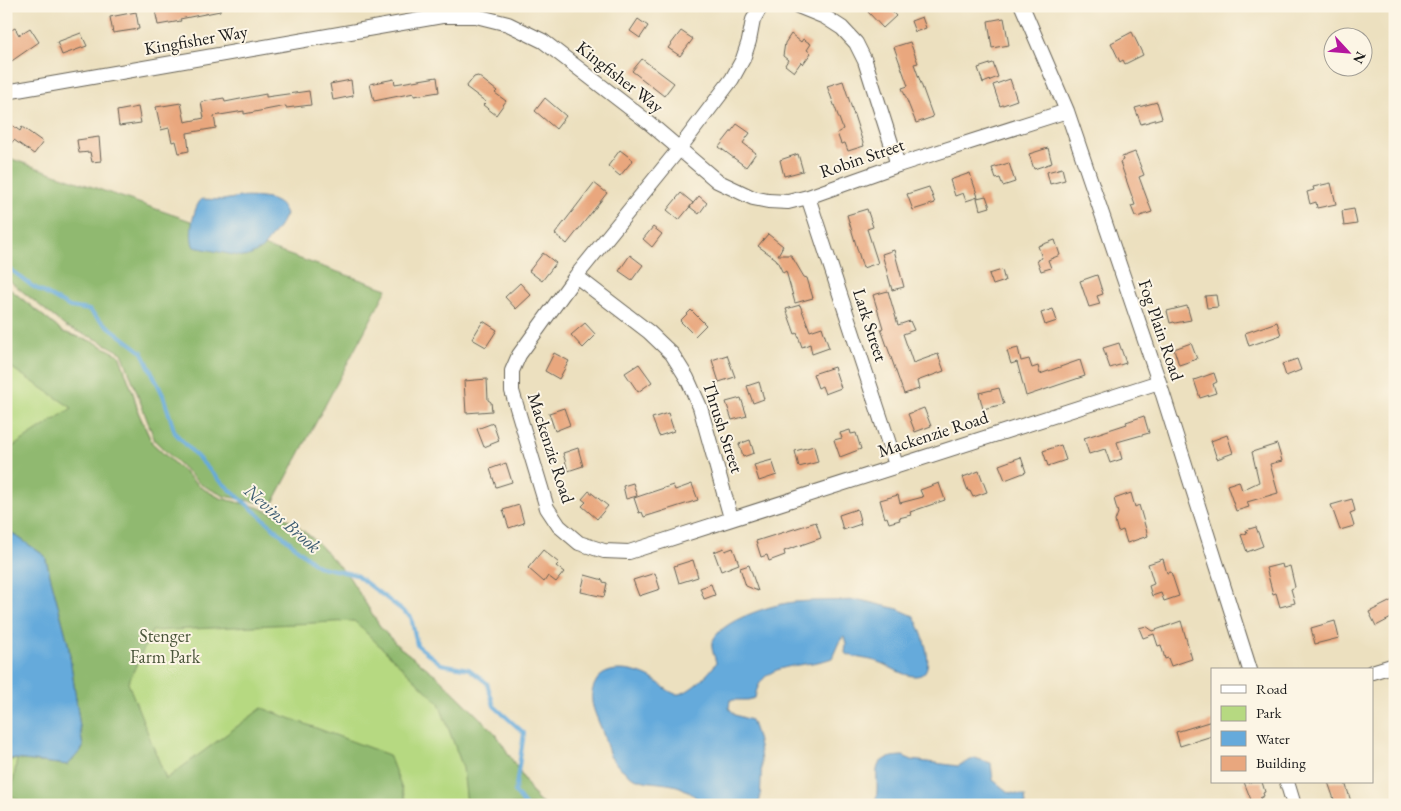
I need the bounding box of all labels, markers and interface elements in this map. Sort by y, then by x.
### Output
street label: Kingfisher Way [142,19,250,60]
north arrow [1324,28,1374,78]
street label: Kingfisher Way [572,35,669,118]
text: N [1349,49,1370,67]
street label: Robin Street [816,132,908,183]
street label: Fog Plain Road [1133,276,1190,384]
street label: Lark Street [848,285,893,365]
street label: Thrush Street [698,378,749,476]
street label: Mackenzie Road [523,390,580,507]
street label: Mackenzie Road [875,405,992,462]
water label: Nevins Brook [238,477,327,559]
park label: Stenger Farm Park [130,624,201,668]
legend [1211,668,1374,784]
text: Road [1256,679,1288,698]
text: Park [1256,703,1283,722]
text: Water [1256,729,1290,748]
text: Building [1256,753,1306,772]

